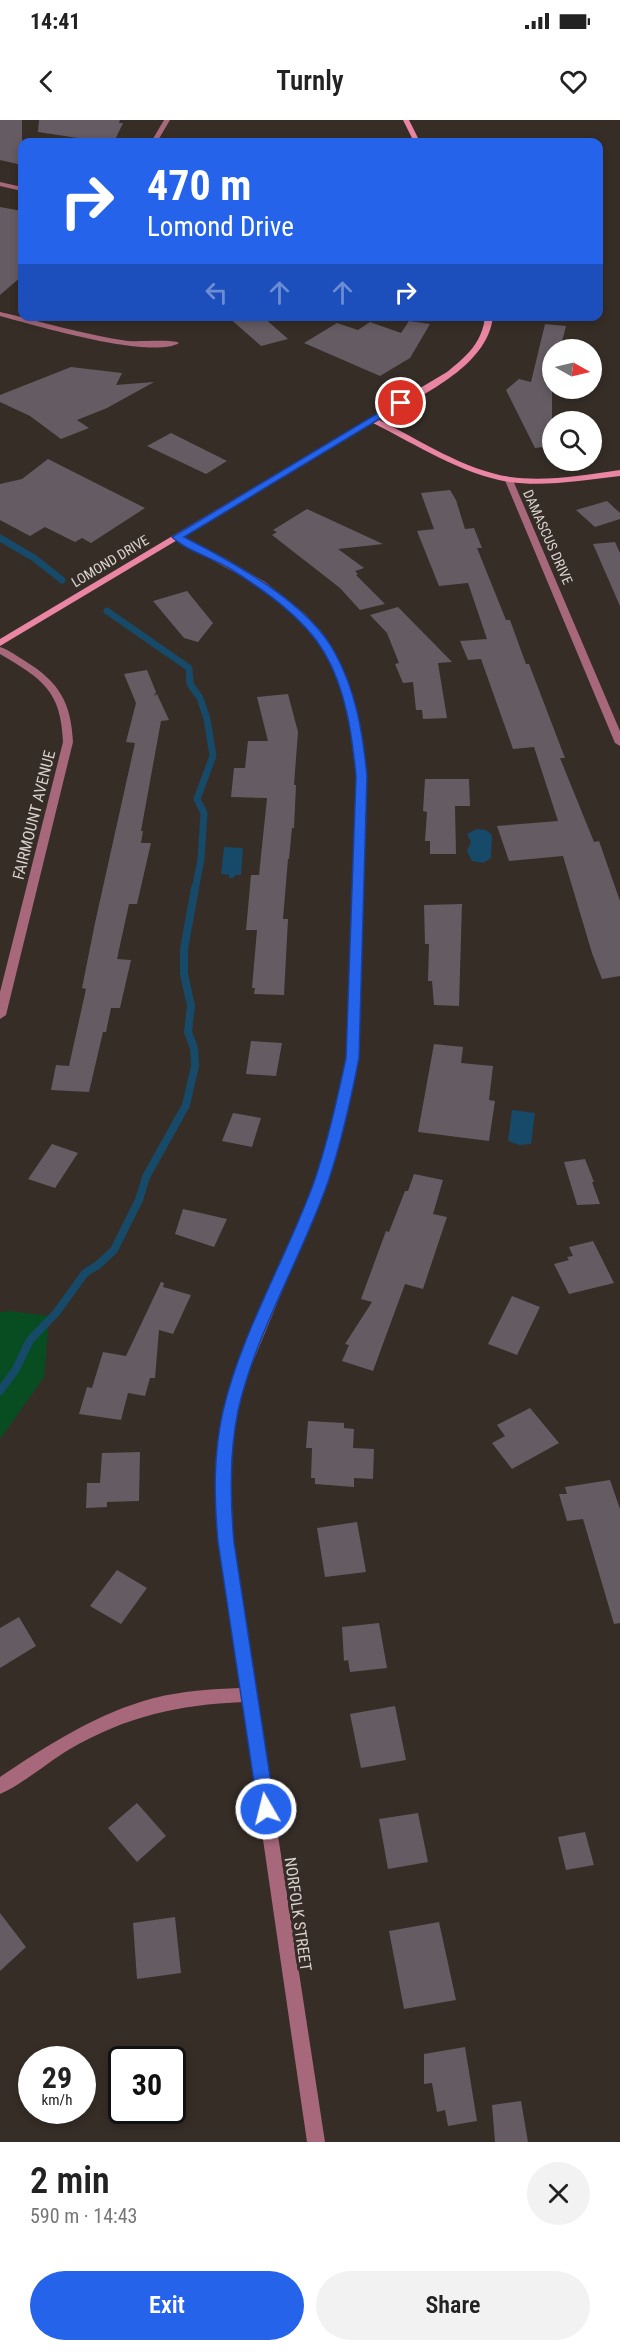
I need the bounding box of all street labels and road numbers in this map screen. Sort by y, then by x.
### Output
street label: DAMASCUS DRIVE [520,487,576,587]
street label: LOMOND DRIVE [68,532,152,590]
street label: FAIRMOUNT AVENUE [9,748,59,882]
street label: NORFOLK STREET [281,1856,315,1972]

